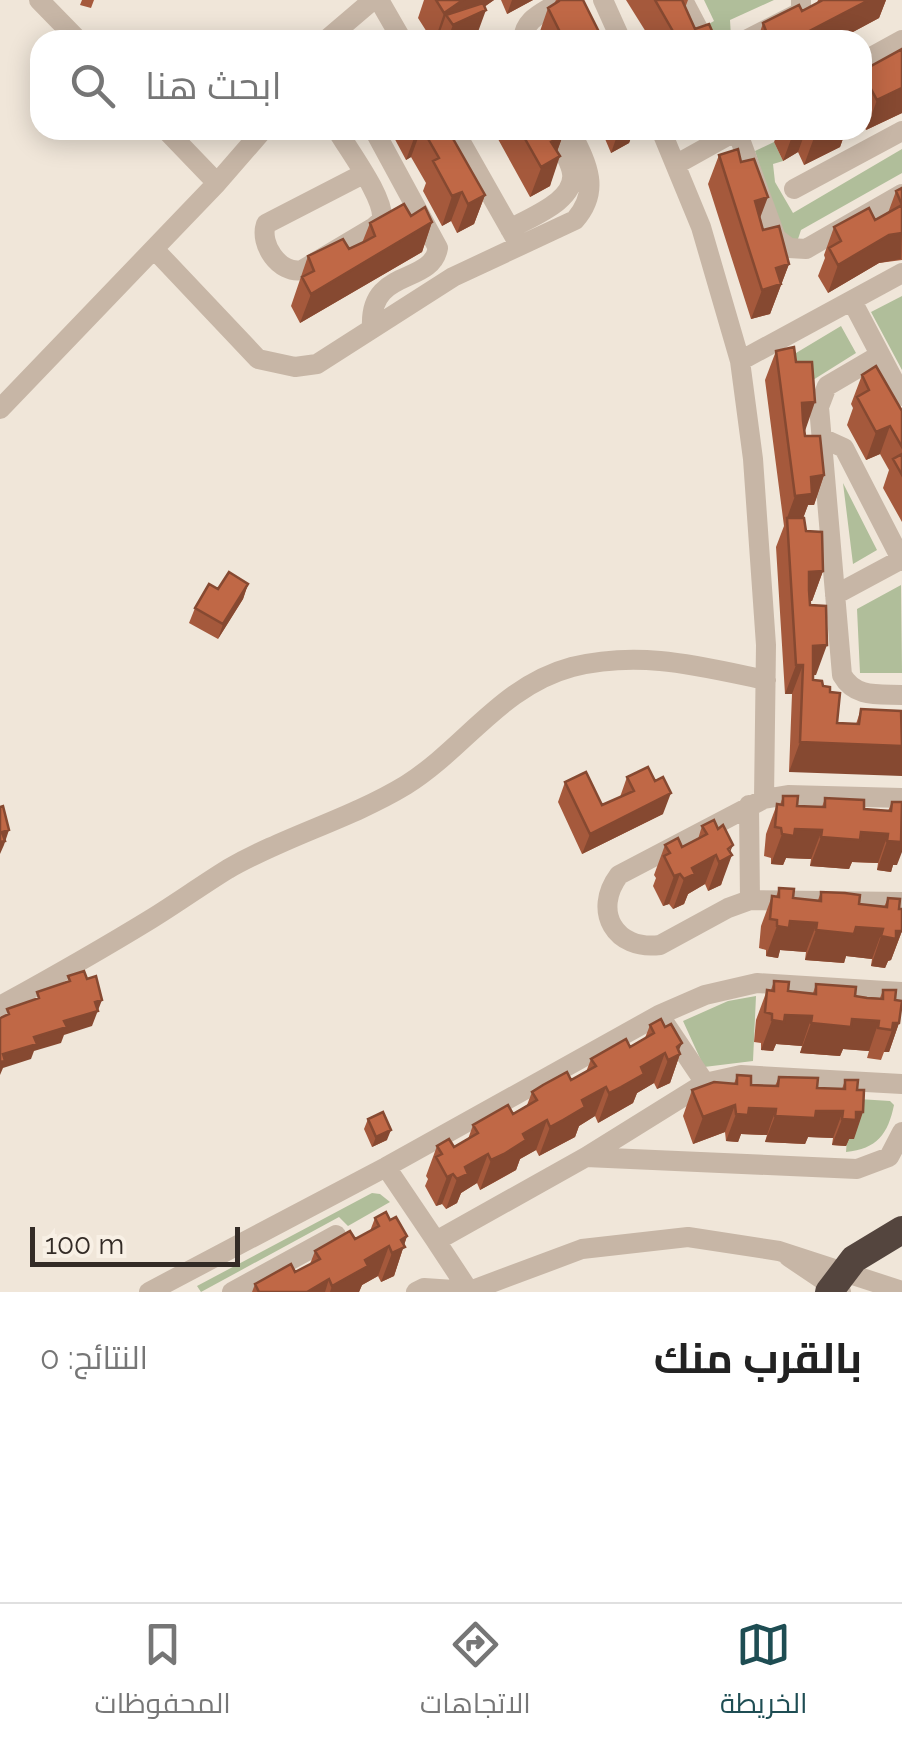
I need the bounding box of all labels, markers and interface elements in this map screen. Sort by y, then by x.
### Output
search box [30,30,872,140]
icon: search [65,58,120,113]
text: ابحث هنا [145,63,282,108]
scale bar [30,1222,240,1266]
text: 100 m [45,1228,124,1261]
text: بالقرب منك [654,1334,862,1383]
text: النتائج: 0 [40,1339,148,1376]
tab: المحفوظات [95,1617,231,1729]
tab: الاتجاهات [420,1617,531,1729]
tab: الخريطة [720,1617,807,1729]

